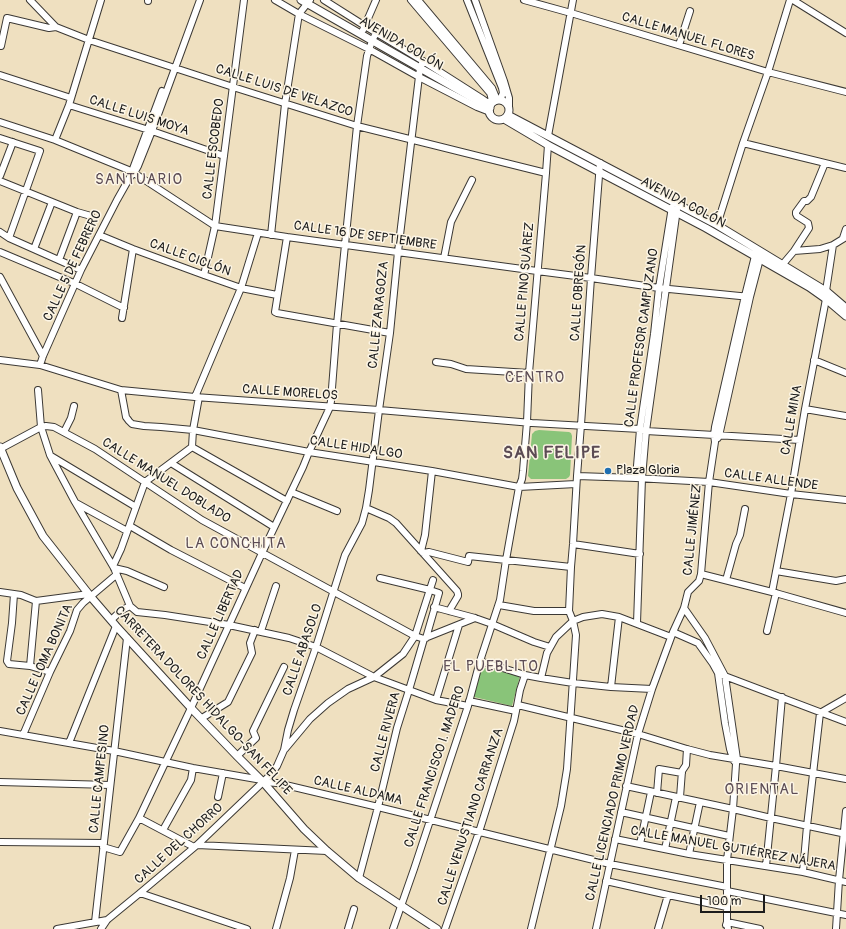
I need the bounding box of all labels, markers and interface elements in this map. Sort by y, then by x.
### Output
street label: CALLE MANUEL FLORES [620,9,756,65]
street label: AVENIDA COLÓN [356,14,446,74]
street label: CALLE LUIS DE VELAZCO [213,61,355,121]
street label: CALLE LUIS MOYA [87,92,191,140]
street label: CALLE ESCOBEDO [200,98,228,200]
district label: SANTUARIO [95,171,183,189]
street label: AVENIDA COLÓN [638,174,728,232]
street label: CALLE 5 DE FEBRERO [41,208,105,324]
street label: CALLE 16 DE SEPTIEMBRE [293,218,437,254]
street label: CALLE PINO SUÁREZ [512,222,538,342]
street label: CALLE CICLÓN [147,236,233,280]
street label: CALLE OBREGÓN [568,244,590,342]
street label: CALLE PROFESOR CAMPUZANO [622,248,662,428]
street label: CALLE ZARAGOZA [366,260,392,370]
district label: CENTRO [505,369,565,387]
street label: CALLE MORELOS [242,382,338,404]
street label: CALLE MINA [778,384,806,456]
street label: CALLE HIDALGO [309,433,403,463]
street label: CALLE MANUEL DOBLADO [99,435,233,527]
district label: SAN FELIPE [503,444,601,464]
place label: Plaza Gloria [616,463,680,479]
marker: Plaza Gloria [603,466,613,476]
street label: CALLE ALLENDE [723,466,819,494]
street label: CALLE JIMÉNEZ [680,484,706,576]
district label: LA CONCHITA [185,535,287,553]
street label: CALLE LIBERTAD [194,568,248,662]
street label: CALLE LOMA BONITA [13,602,77,718]
street label: CALLE ABASOLO [280,602,326,698]
street label: CARRETERA DOLORES HIDALGO-SAN FELIPE [111,603,295,799]
district label: EL PUEBLITO [443,658,539,676]
street label: CALLE FRANCISCO I. MADERO [401,684,469,850]
street label: CALLE RIVERA [368,690,404,774]
street label: CALLE LICENCIADO PRIMO VERDAD [583,704,643,902]
street label: CALLE CAMPESINO [87,724,113,834]
street label: CALLE VENUSTIANO CARRANZA [435,726,507,908]
street label: CALLE ALDAMA [312,773,404,809]
district label: ORIENTAL [725,781,799,799]
street label: CALLE DEL CHORRO [132,800,226,888]
street label: CALLE MANUEL GUTIÉRREZ NÁJERA [629,823,837,875]
scale bar [702,887,767,913]
text: 100 m [707,894,741,909]

